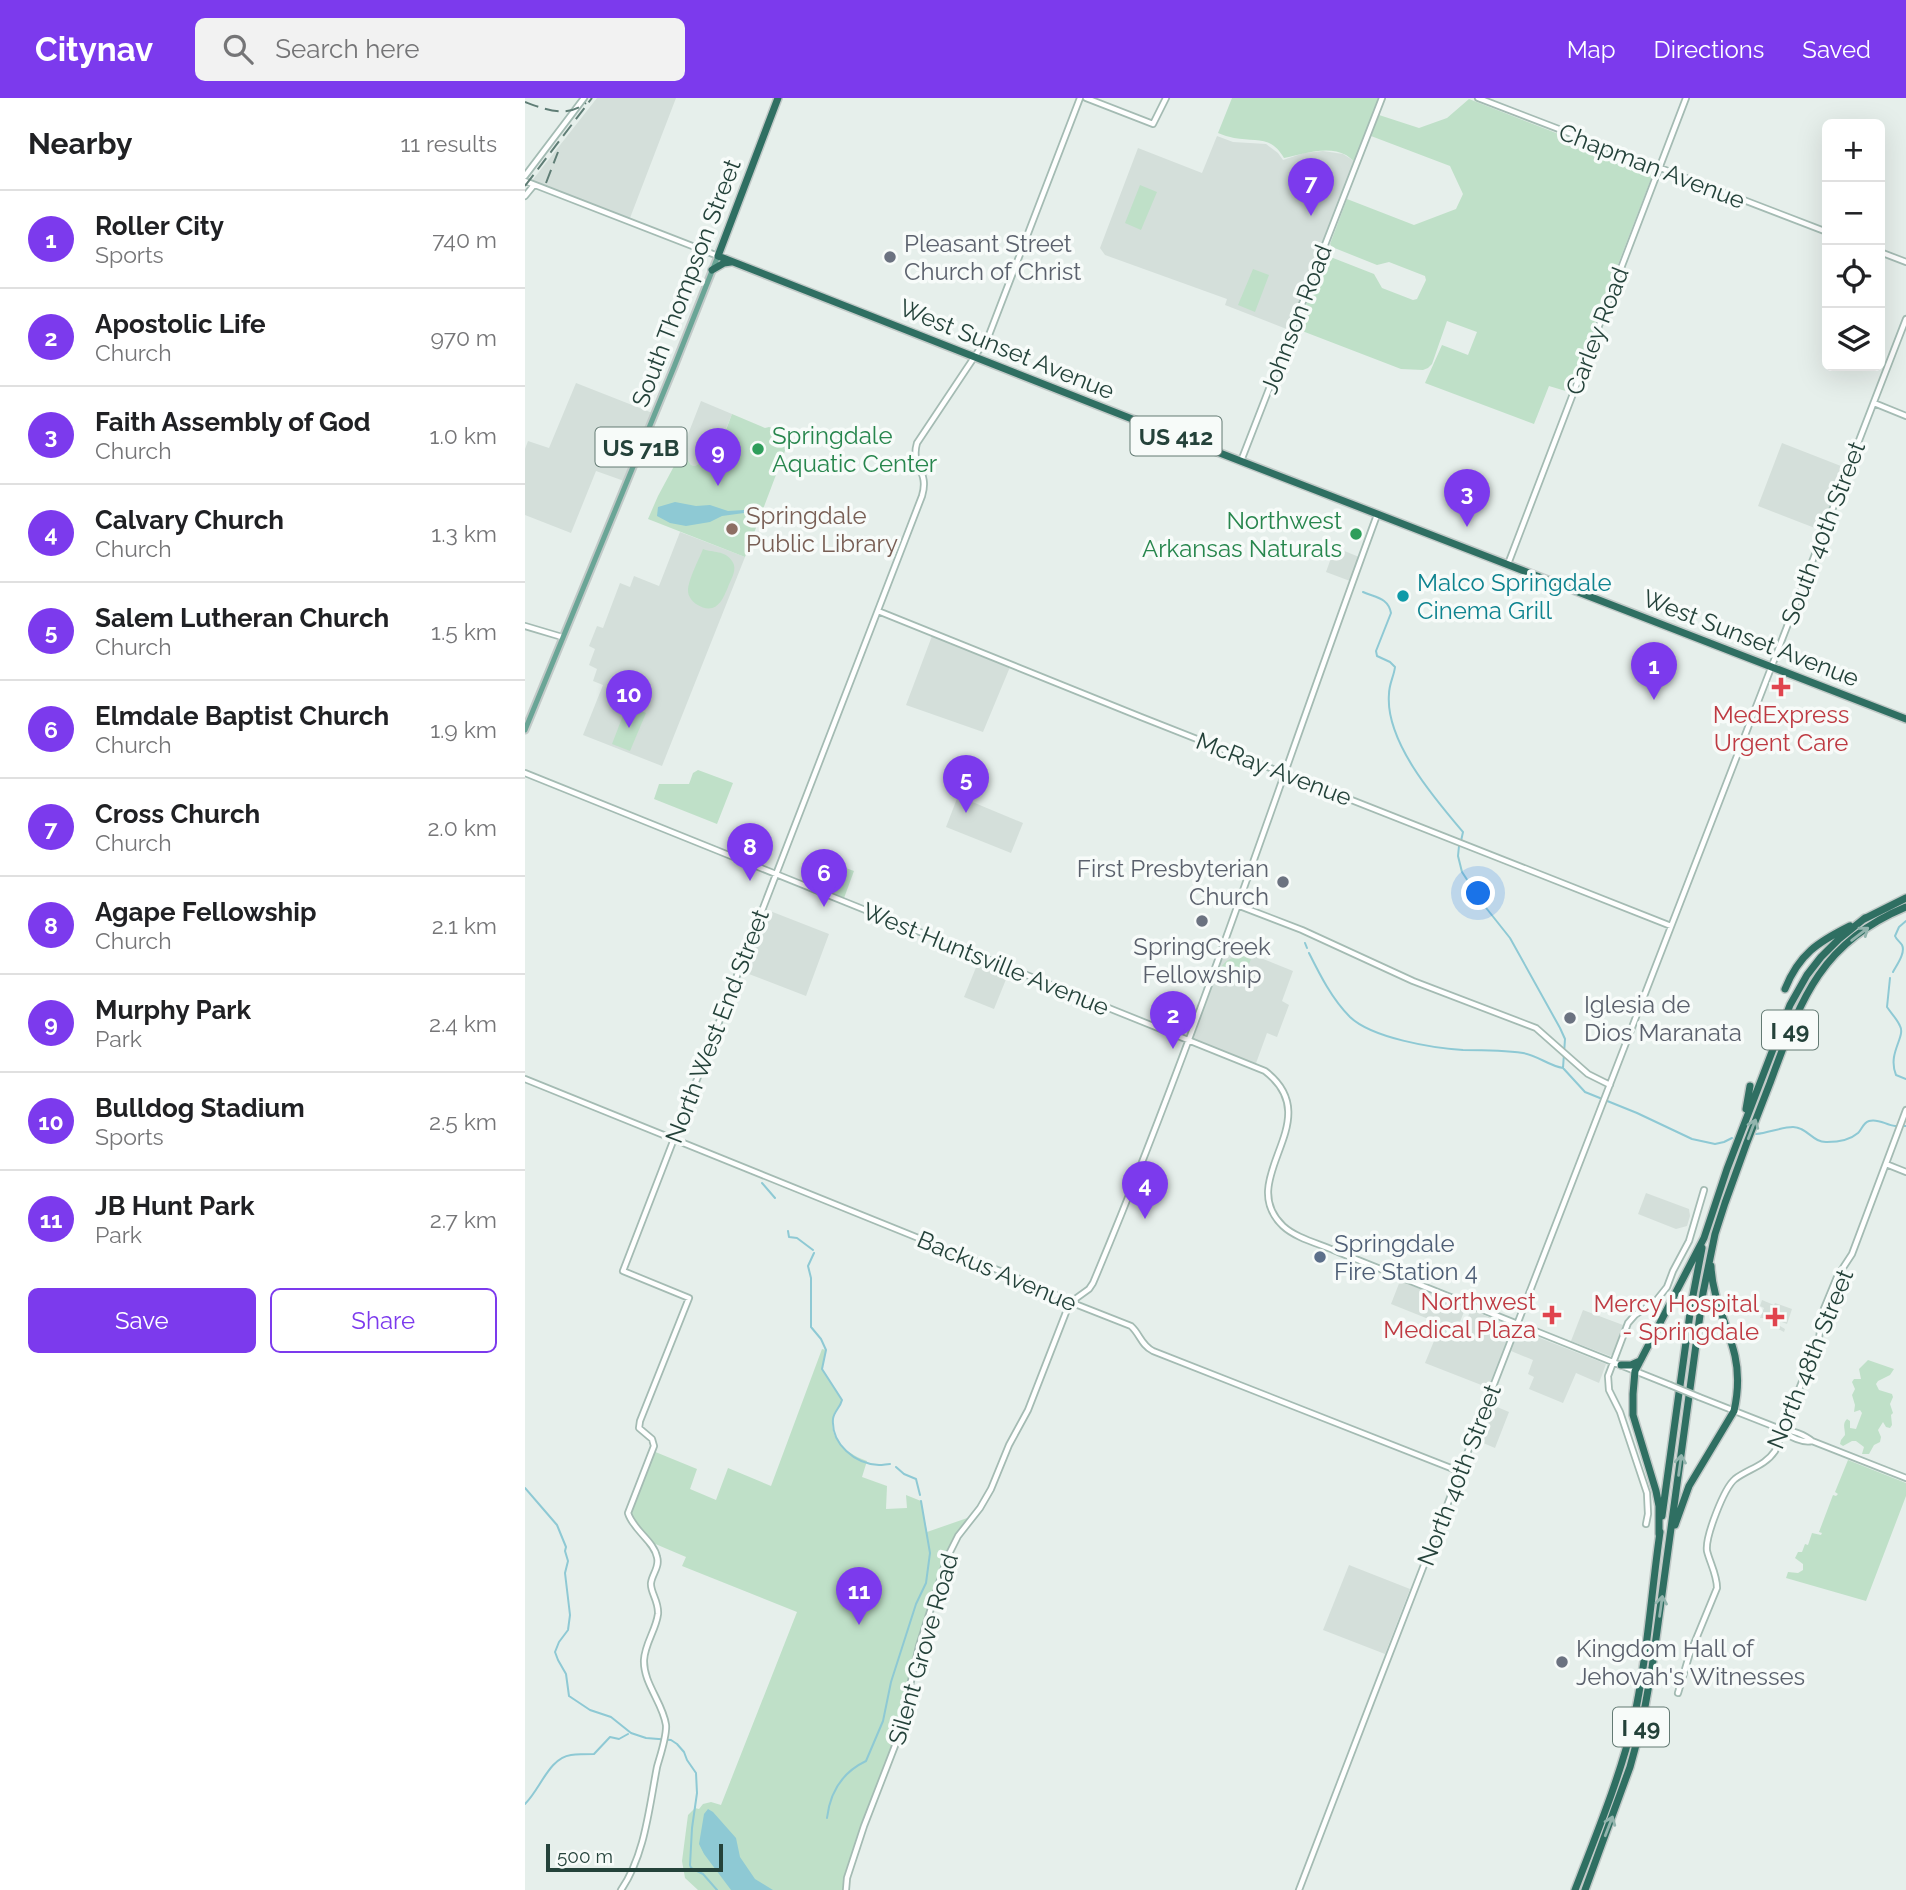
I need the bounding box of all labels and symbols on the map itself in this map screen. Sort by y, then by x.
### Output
street label: Chapman Avenue [1555,117,1749,215]
street label: South Thompson Street [625,155,747,411]
pin: 7 [1288,158,1334,216]
place label: Pleasant Street Church of Christ [904,229,1081,286]
street label: Johnson Road [1254,240,1338,398]
marker: Pleasant Street Church of Christ [882,249,898,265]
street label: Carley Road [1559,263,1635,399]
street label: West Sunset Avenue [895,293,1119,405]
road number: US 412 [1131,416,1221,456]
place label: Springdale Aquatic Center [772,421,938,478]
road number: US 71B [596,428,687,466]
pin: 9 [695,428,741,486]
street label: South 40th Street [1775,437,1871,629]
marker: Springdale Aquatic Center [750,441,766,457]
pin: 3 [1444,469,1490,527]
place label: Springdale Public Library [746,501,898,558]
place label: Northwest Arkansas Naturals [1142,506,1342,563]
marker: Springdale Public Library [724,521,740,537]
marker: Northwest Arkansas Naturals [1348,526,1364,542]
place label: Malco Springdale Cinema Grill [1417,568,1611,625]
street label: West Sunset Avenue [1639,583,1863,693]
marker: Malco Springdale Cinema Grill [1395,588,1411,604]
pin: 1 [1631,642,1677,700]
pin: 10 [606,670,652,728]
marker: MedExpress Urgent Care [1771,677,1791,697]
place label: MedExpress Urgent Care [1713,700,1849,757]
street label: McRay Avenue [1192,726,1356,812]
pin: 5 [943,755,989,813]
pin: 8 [727,823,773,881]
pin: 6 [801,849,847,907]
place label: First Presbyterian Church [1077,854,1269,911]
marker: First Presbyterian Church [1275,874,1291,890]
your location [1461,876,1495,910]
street label: West Huntsville Avenue [858,896,1114,1022]
street label: North West End Street [659,905,775,1147]
marker: SpringCreek Fellowship [1194,913,1210,929]
one-way arrow [1850,926,1869,941]
place label: SpringCreek Fellowship [1133,932,1271,989]
place label: Iglesia de Dios Maranata [1584,990,1742,1047]
pin: 2 [1150,991,1196,1049]
marker: Iglesia de Dios Maranata [1562,1010,1578,1026]
road number: I 49 [1762,1010,1818,1049]
one-way arrow [1747,1119,1759,1141]
pin: 4 [1122,1161,1168,1219]
street label: Backus Avenue [913,1224,1081,1318]
place label: Springdale Fire Station 4 [1334,1229,1478,1286]
marker: Springdale Fire Station 4 [1312,1249,1328,1265]
street label: North 48th Street [1761,1265,1859,1453]
place label: Northwest Medical Plaza [1383,1287,1536,1344]
place label: Mercy Hospital - Springdale [1594,1289,1759,1346]
marker: Northwest Medical Plaza [1542,1305,1562,1325]
marker: Mercy Hospital - Springdale [1765,1307,1785,1327]
street label: North 40th Street [1411,1380,1507,1570]
one-way arrow [1673,1454,1686,1477]
street label: Silent Grove Road [882,1550,964,1748]
pin: 11 [836,1567,882,1625]
one-way arrow [1654,1595,1667,1617]
place label: Kingdom Hall of Jehovah's Witnesses [1576,1634,1805,1691]
marker: Kingdom Hall of Jehovah's Witnesses [1554,1654,1570,1670]
road number: I 49 [1613,1708,1669,1746]
one-way arrow [1603,1816,1616,1838]
scale bar [546,1841,723,1873]

